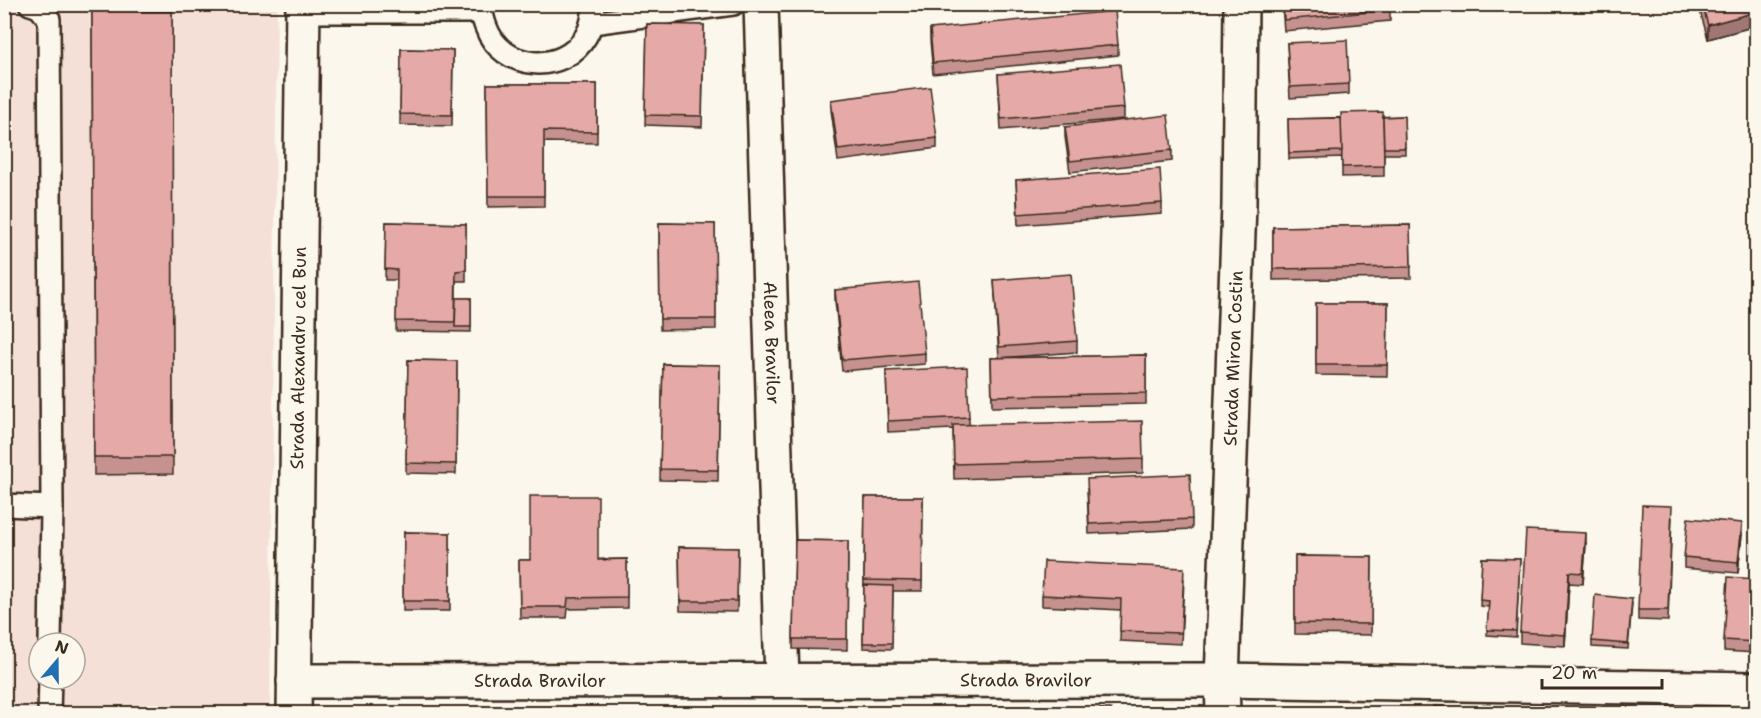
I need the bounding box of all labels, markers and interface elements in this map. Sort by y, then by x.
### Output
street label: Strada Alexandru cel Bun [285,247,312,469]
street label: Strada Miron Costin [1218,270,1249,446]
street label: Aleea Bravilor [758,281,785,405]
north arrow [27,631,87,691]
text: N [52,635,72,659]
scale bar [1542,652,1662,690]
text: 20 m [1551,661,1597,685]
street label: Strada Bravilor [960,668,1092,692]
street label: Strada Bravilor [474,669,606,693]

